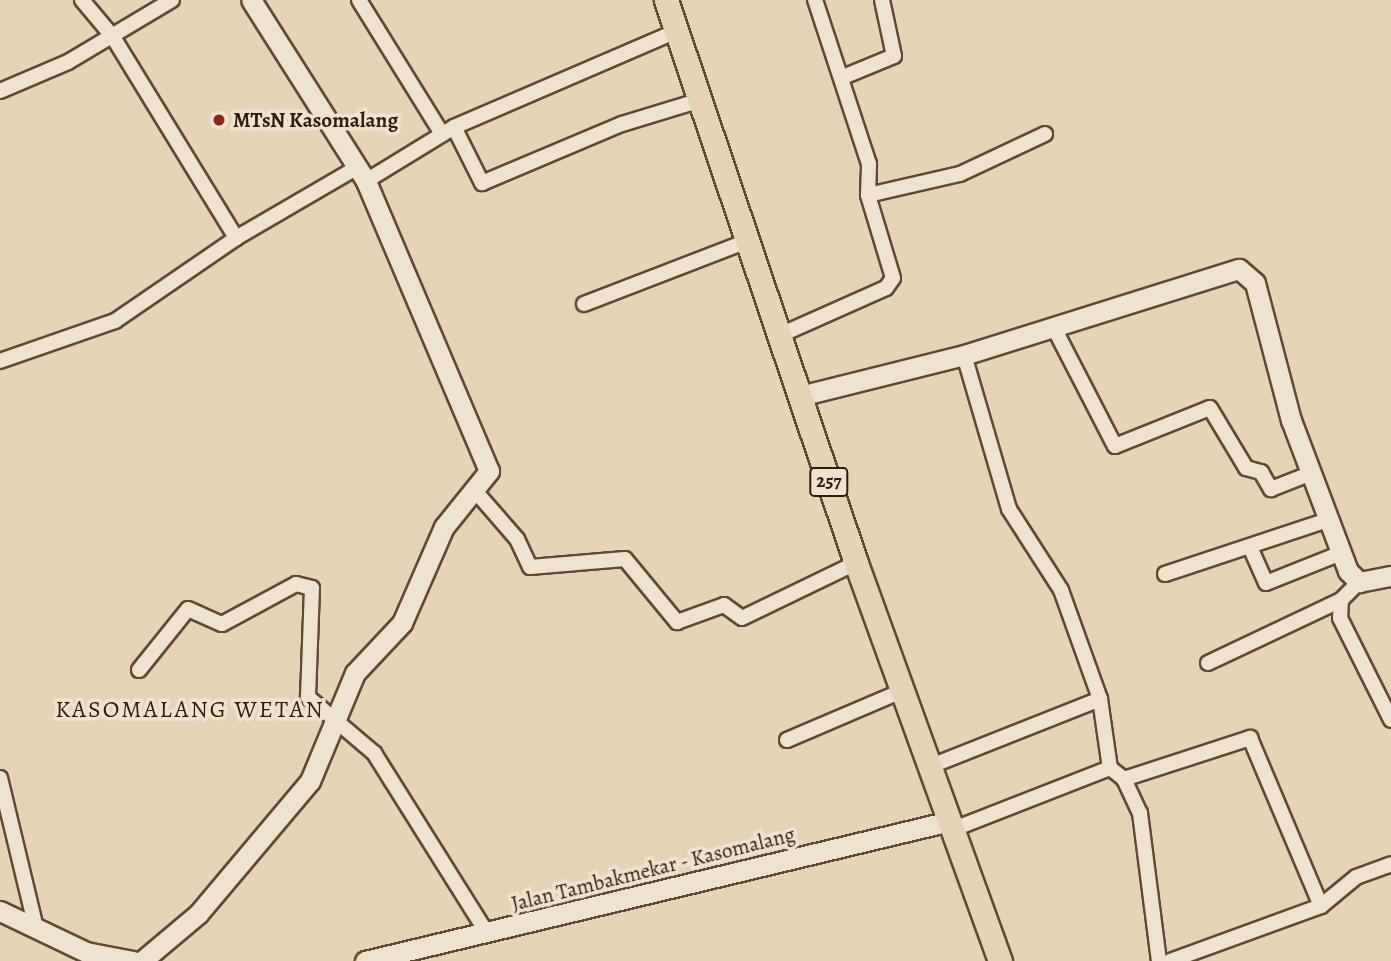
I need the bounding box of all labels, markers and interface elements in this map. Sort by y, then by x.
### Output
place label: MTsN Kasomalang [233,107,398,133]
marker: MTsN Kasomalang [211,112,227,128]
road number: 257 [808,467,850,498]
district label: KASOMALANG WETAN [57,696,323,724]
street label: Jalan Tambakmekar - Kasomalang [508,821,798,917]

